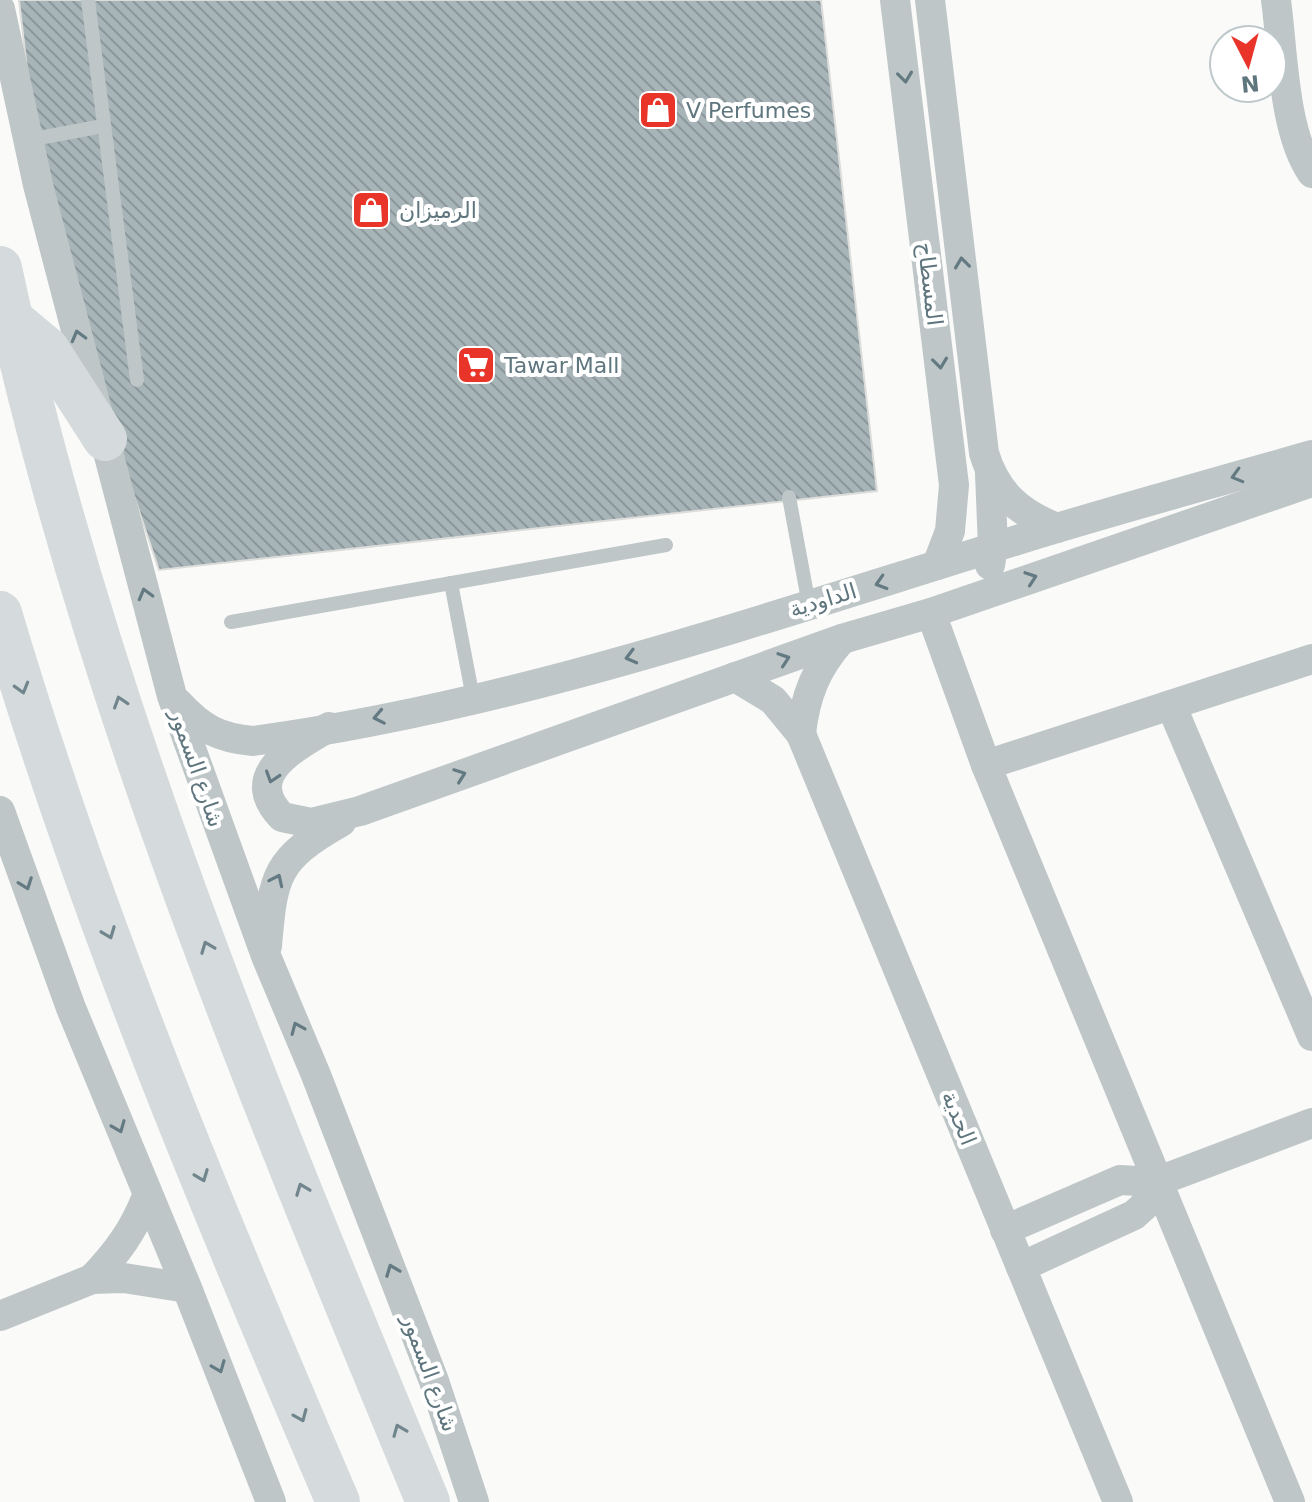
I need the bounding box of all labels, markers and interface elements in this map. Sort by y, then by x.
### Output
north arrow [1208,24,1288,104]
text: N [1240,70,1261,97]
one-way arrow [896,71,913,84]
shop icon: V Perfumes [637,89,679,131]
place label: V Perfumes [686,98,811,123]
shop icon: الرميزان [350,189,392,231]
place label: الرميزان [399,198,477,223]
street label: المسطاح [912,241,948,327]
one-way arrow [953,256,970,269]
one-way arrow [70,330,87,344]
supermarket icon: Tawar Mall [455,344,497,386]
place label: Tawar Mall [503,353,619,378]
one-way arrow [932,357,949,370]
one-way arrow [1231,467,1245,484]
one-way arrow [1023,572,1037,588]
one-way arrow [874,574,888,590]
street label: الداودية [786,578,860,622]
one-way arrow [137,587,154,601]
one-way arrow [625,647,639,664]
one-way arrow [776,652,790,669]
one-way arrow [13,681,29,694]
one-way arrow [114,695,130,709]
street label: شارع السمور [165,705,229,830]
one-way arrow [372,708,385,725]
one-way arrow [452,769,466,785]
one-way arrow [265,770,281,783]
one-way arrow [267,873,283,888]
one-way arrow [17,877,33,891]
one-way arrow [99,925,116,939]
one-way arrow [200,941,216,955]
one-way arrow [290,1022,306,1037]
street label: الحدية [937,1087,981,1149]
one-way arrow [109,1119,126,1133]
one-way arrow [192,1168,209,1182]
one-way arrow [295,1183,312,1197]
one-way arrow [385,1264,402,1278]
street label: شارع السمور [397,1310,463,1435]
one-way arrow [209,1359,226,1373]
one-way arrow [292,1408,308,1422]
one-way arrow [392,1424,408,1438]

